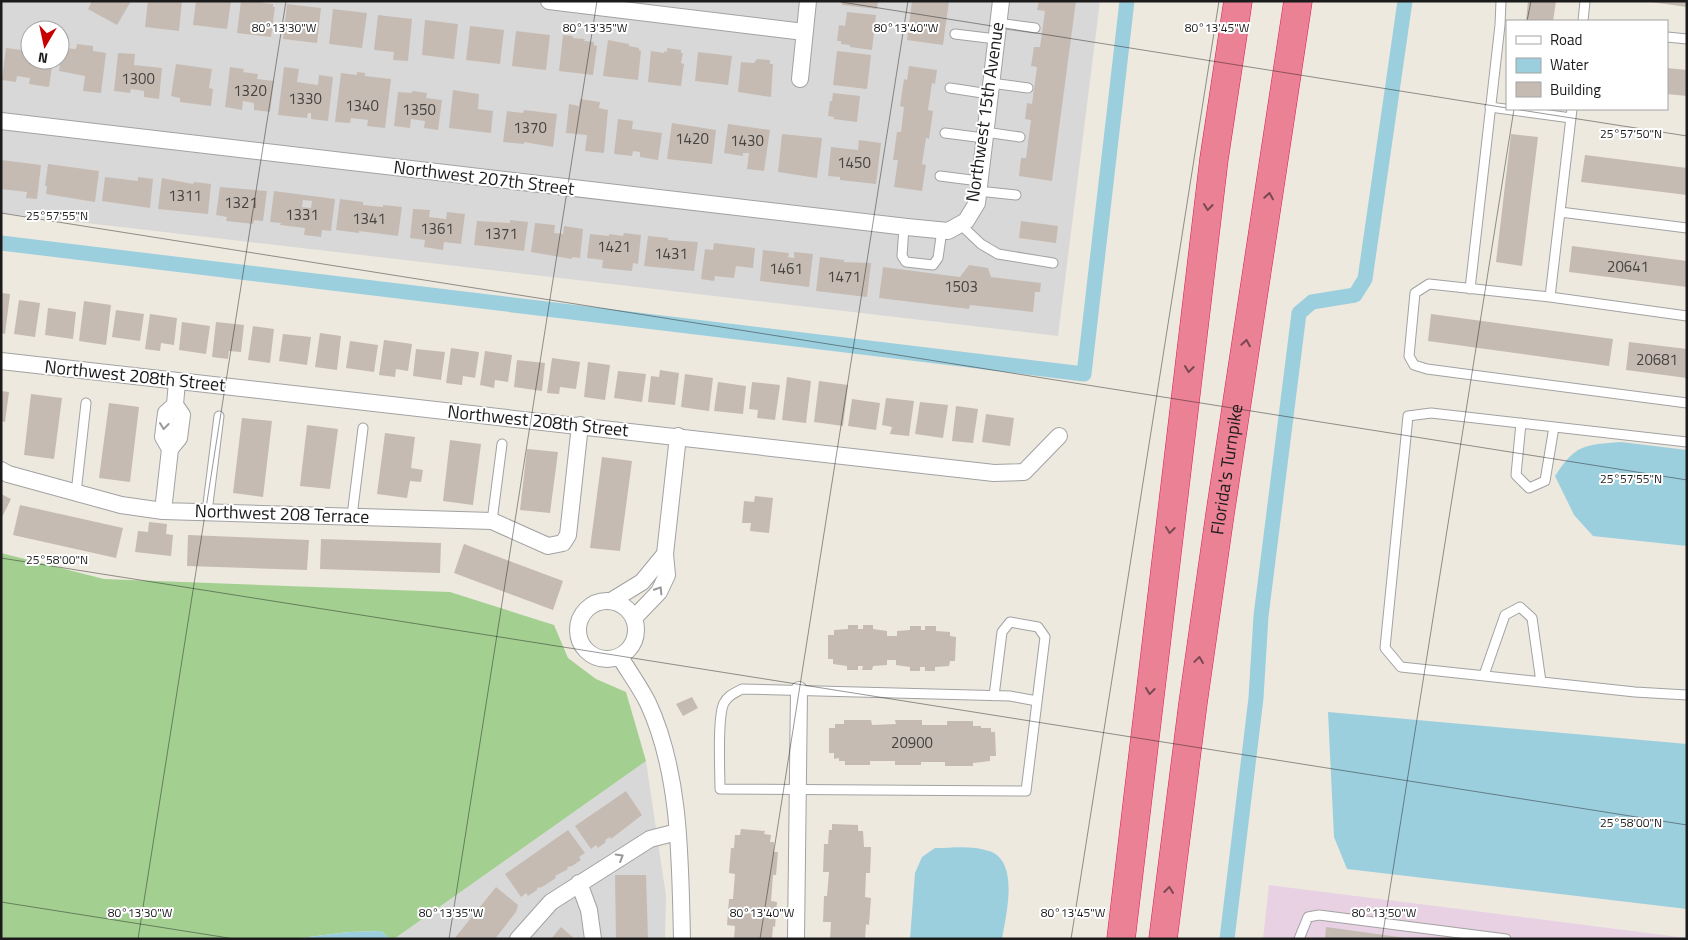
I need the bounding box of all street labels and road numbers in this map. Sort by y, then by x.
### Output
street label: Northwest 15th Avenue [959,20,1011,204]
street label: Northwest 207th Street [392,153,577,202]
street label: Northwest 208th Street [43,353,227,398]
street label: Northwest 208th Street [446,398,630,443]
street label: Florida's Turnpike [1203,402,1250,537]
street label: Northwest 208 Terrace [194,497,370,530]

